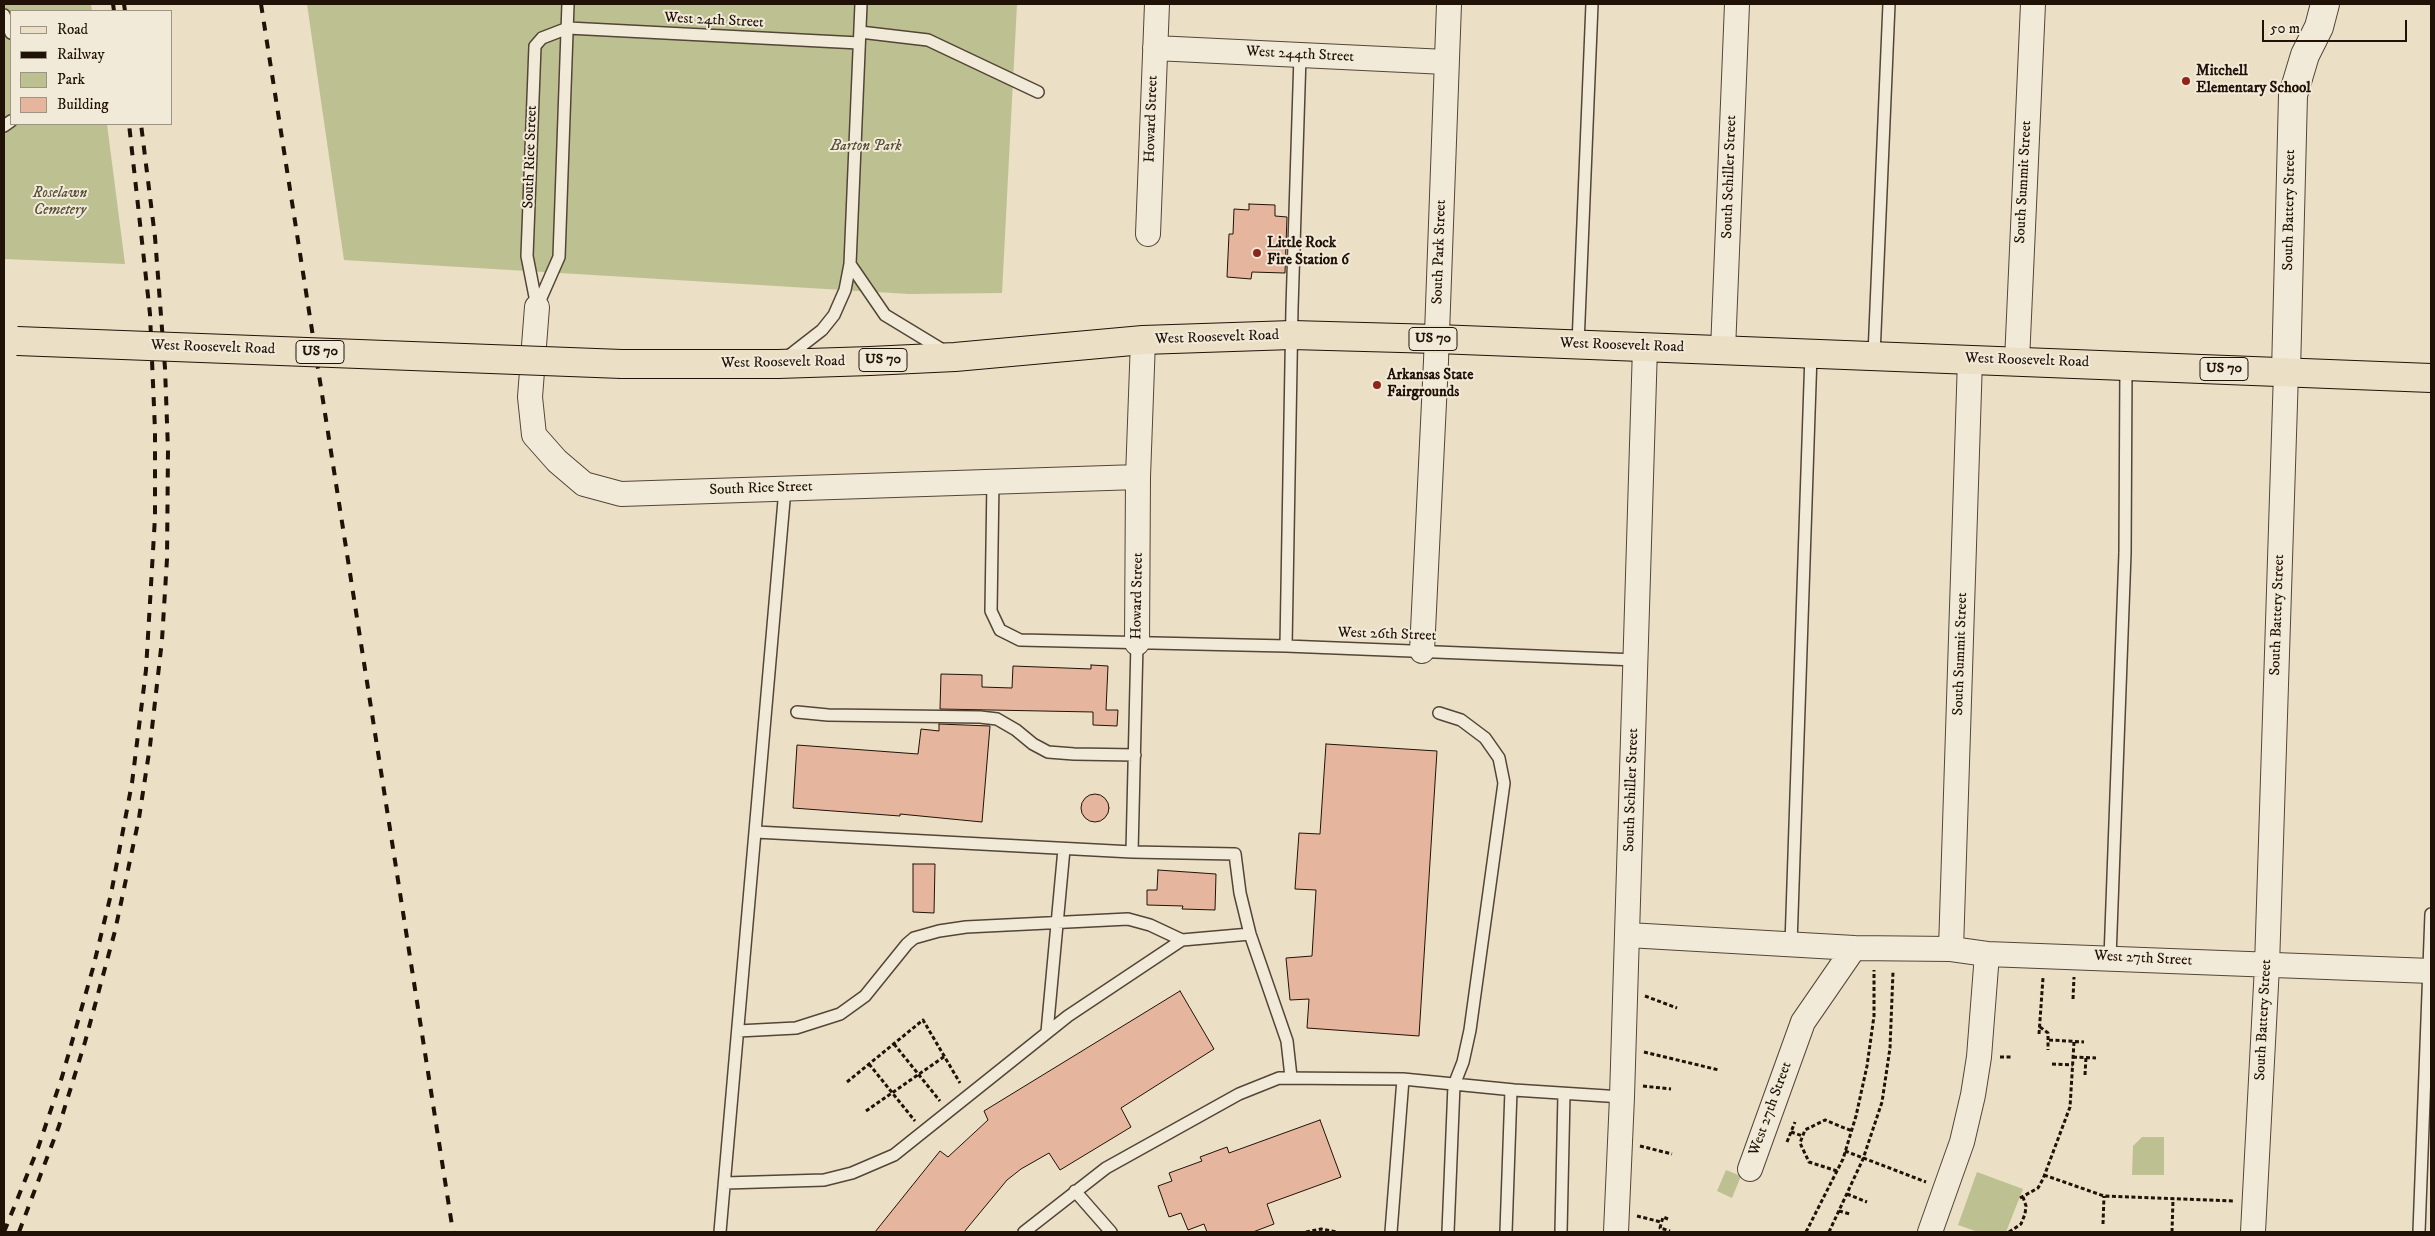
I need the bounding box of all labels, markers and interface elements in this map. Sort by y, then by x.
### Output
street label: West 24th Street [664,9,764,33]
legend [10,10,172,125]
scale bar [2265,10,2410,42]
text: 50 m [2270,19,2300,38]
text: Road [57,20,88,39]
street label: West 244th Street [1245,43,1355,67]
text: Railway [57,45,105,64]
place label: Mitchell Elementary School [2196,63,2311,98]
text: Park [57,70,85,89]
street label: Howard Street [1141,75,1163,163]
marker: Mitchell Elementary School [2180,75,2192,87]
text: Building [57,95,109,114]
street label: South Rice Street [520,105,542,209]
street label: South Schiller Street [1719,115,1741,239]
street label: South Summit Street [2012,120,2036,244]
park label: Barton Park [830,138,902,156]
street label: South Battery Street [2280,149,2300,271]
park label: Roselawn Cemetery [33,185,87,220]
street label: South Park Street [1429,199,1451,305]
place label: Little Rock Fire Station 6 [1267,235,1349,270]
marker: Little Rock Fire Station 6 [1251,247,1263,259]
street label: West Roosevelt Road [1155,327,1279,349]
road number: US 70 [1409,328,1457,350]
street label: West Roosevelt Road [1560,335,1684,357]
street label: West Roosevelt Road [151,337,275,359]
road number: US 70 [296,341,344,364]
road number: US 70 [859,348,907,372]
street label: West Roosevelt Road [1965,350,2089,372]
street label: West Roosevelt Road [721,353,845,373]
road number: US 70 [2200,358,2248,380]
place label: Arkansas State Fairgrounds [1387,367,1473,402]
marker: Arkansas State Fairgrounds [1371,379,1383,391]
street label: South Rice Street [709,478,813,500]
street label: Howard Street [1128,552,1148,640]
street label: South Battery Street [2267,554,2289,676]
street label: South Summit Street [1950,592,1972,716]
street label: West 26th Street [1337,624,1437,646]
street label: South Schiller Street [1621,728,1643,852]
street label: West 27th Street [2093,947,2193,971]
street label: South Battery Street [2252,959,2276,1081]
street label: West 27th Street [1746,1060,1796,1158]

